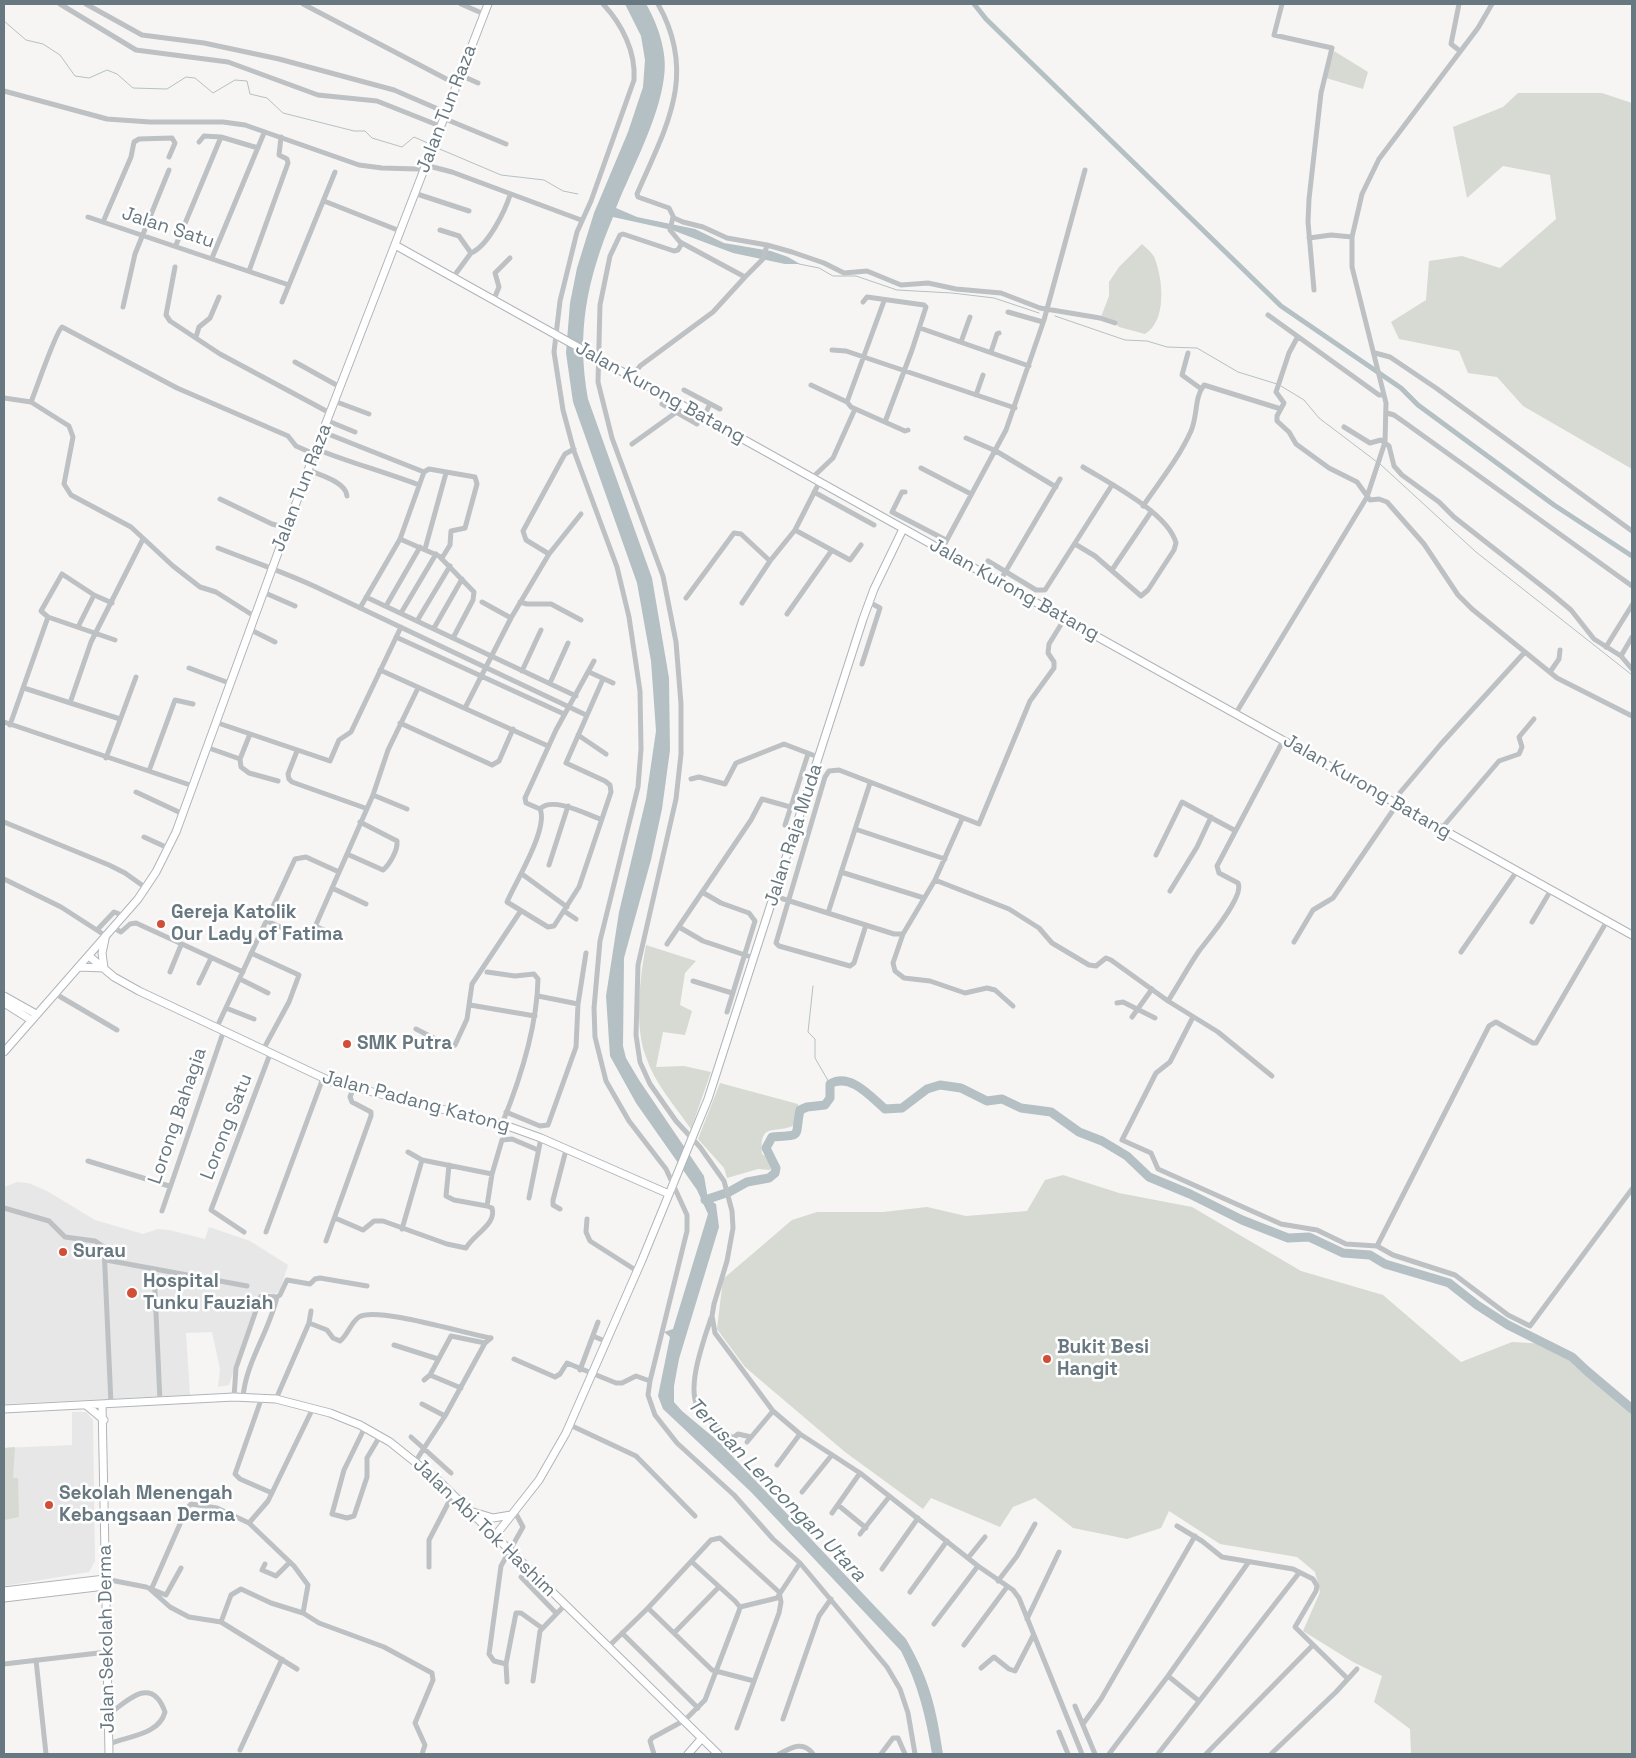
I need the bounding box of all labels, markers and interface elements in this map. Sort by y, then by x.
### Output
street label: Jalan Tun Raza [412,42,482,176]
street label: Jalan Satu [119,202,217,254]
street label: Jalan Kurong Batang [571,337,749,449]
street label: Jalan Tun Raza [267,421,337,555]
street label: Jalan Kurong Batang [925,534,1103,646]
street label: Jalan Kurong Batang [1279,730,1455,844]
street label: Jalan Raja Muda [760,761,828,909]
place label: Gereja Katolik Our Lady of Fatima [171,902,343,946]
marker: Gereja Katolik Our Lady of Fatima [155,918,167,930]
place label: SMK Putra [357,1033,452,1055]
marker: SMK Putra [341,1038,353,1050]
street label: Lorong Bahagia [144,1045,212,1187]
street label: Jalan Padang Katong [320,1066,512,1138]
street label: Lorong Satu [196,1071,258,1183]
place label: Surau [73,1241,126,1263]
marker: Surau [57,1246,69,1258]
place label: Hospital Tunku Fauziah [143,1271,273,1315]
marker: Hospital Tunku Fauziah [125,1286,139,1300]
place label: Bukit Besi Hangit [1057,1337,1149,1381]
marker: Bukit Besi Hangit [1041,1353,1053,1365]
water label: Terusan Lencongan Utara [682,1393,870,1587]
street label: Jalan Abi Tok Hashim [408,1454,560,1602]
place label: Sekolah Menengah Kebangsaan Derma [59,1483,235,1527]
marker: Sekolah Menengah Kebangsaan Derma [43,1499,55,1511]
street label: Jalan Sekolah Derma [94,1545,120,1733]

